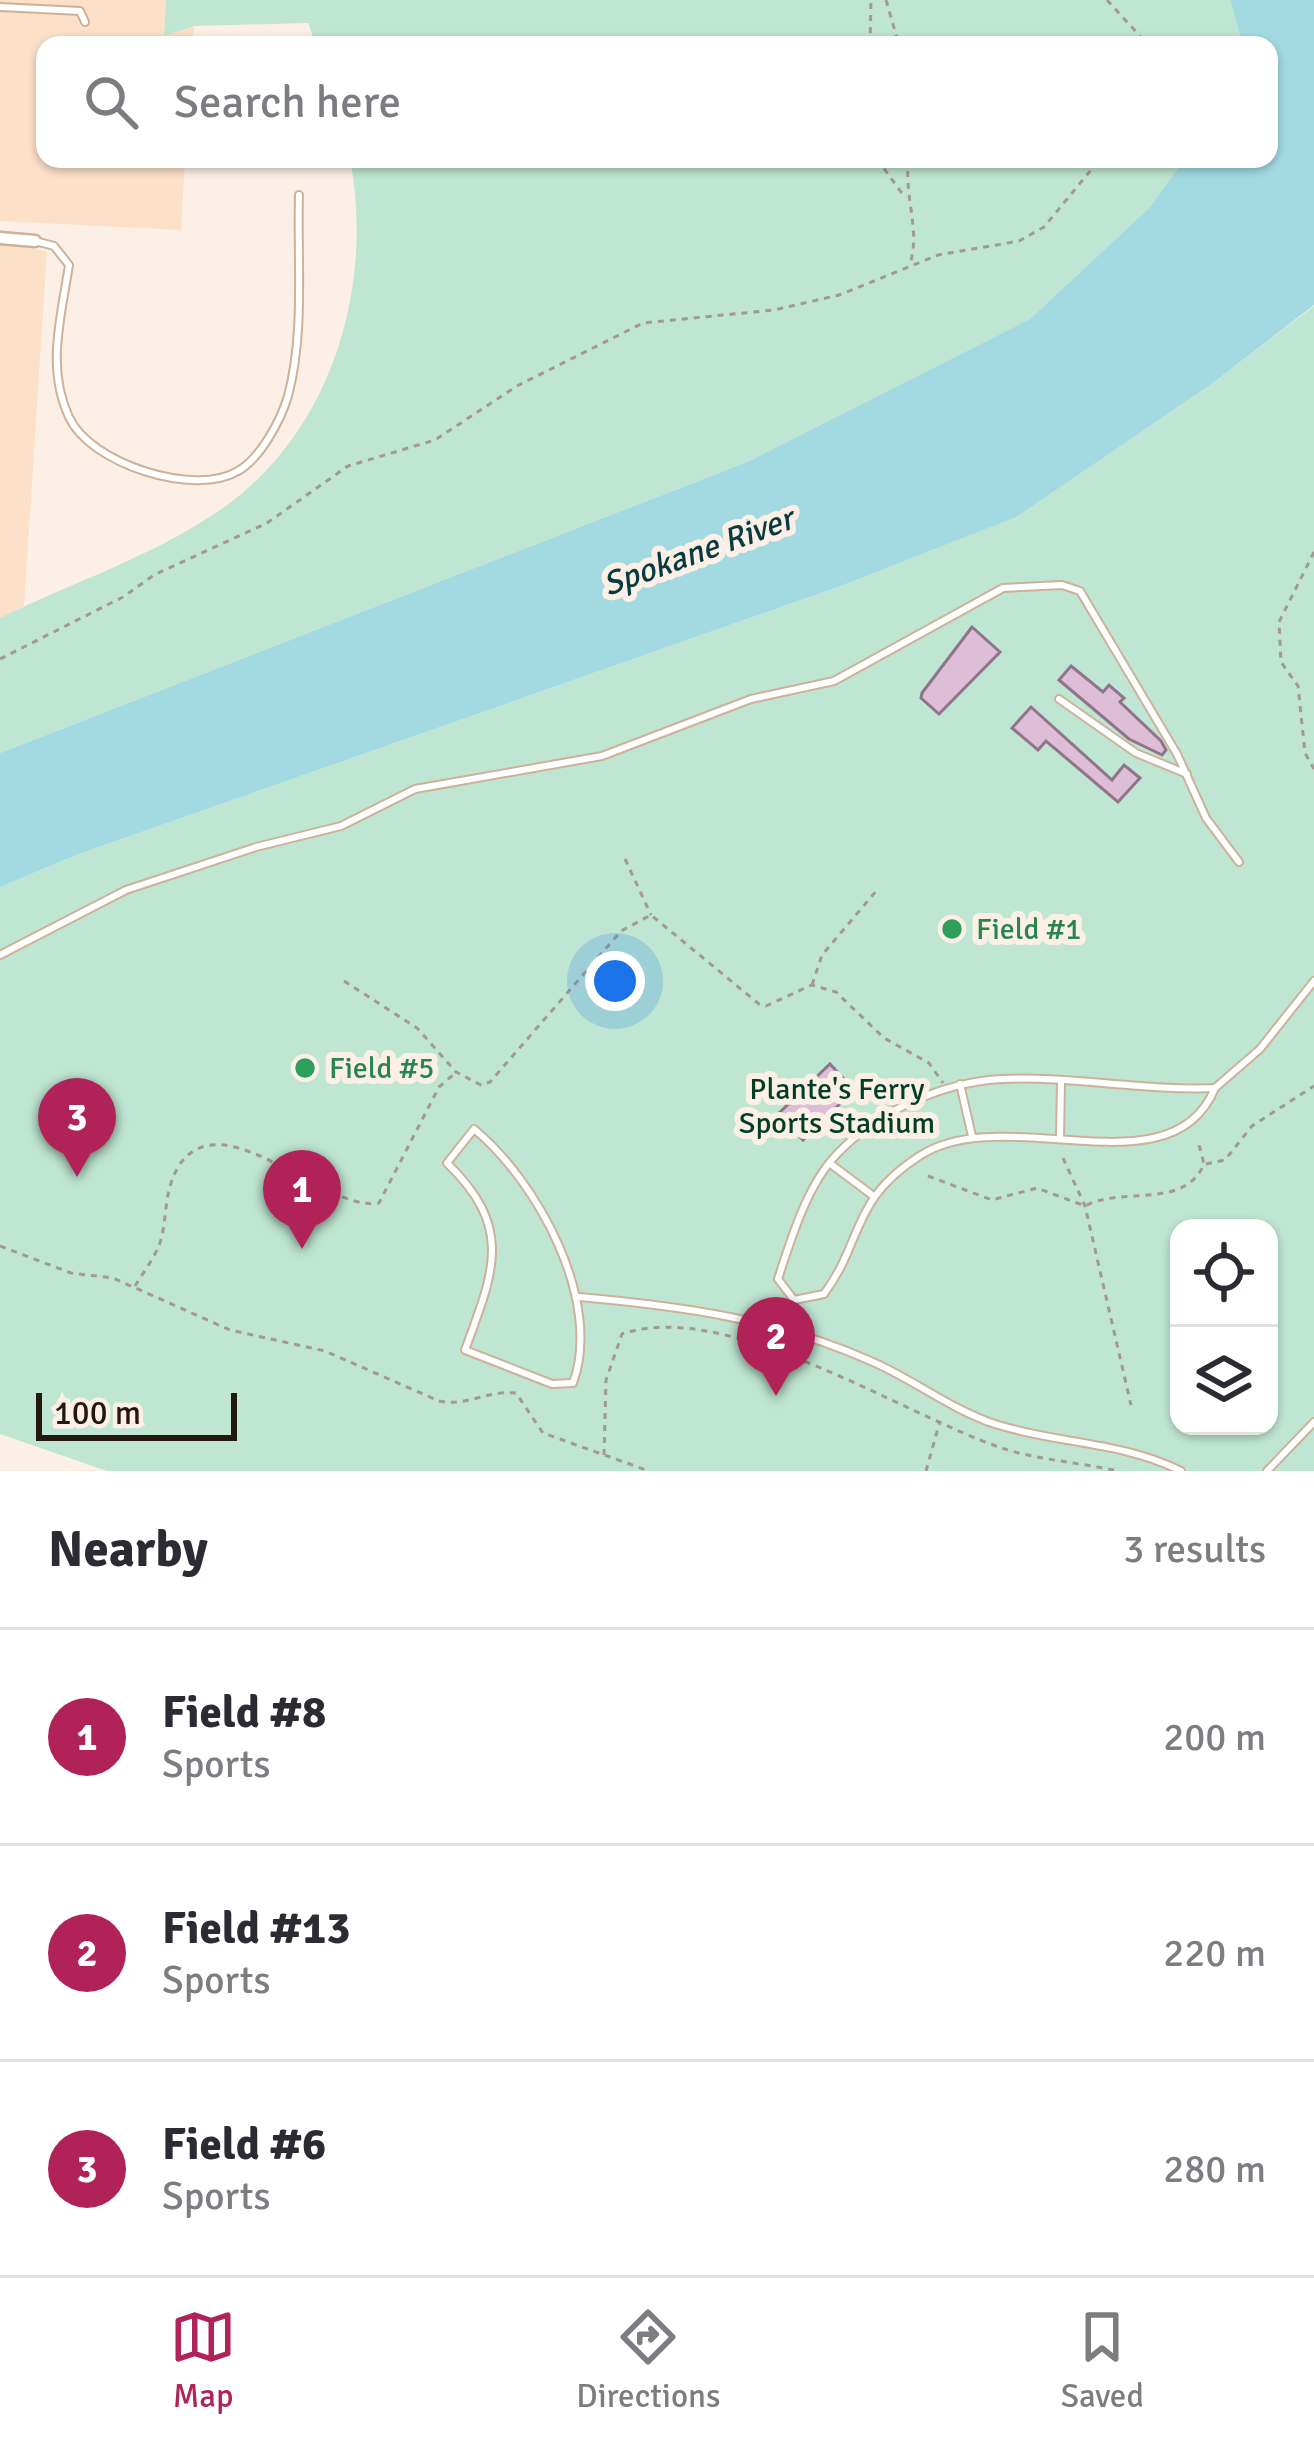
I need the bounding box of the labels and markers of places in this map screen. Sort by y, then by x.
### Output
place label: Field #1 [976,911,1081,948]
marker: Field #1 [939,916,965,942]
place label: Field #5 [329,1050,434,1087]
marker: Field #5 [292,1055,318,1081]
pin: 3 [38,1078,116,1177]
pin: 1 [263,1150,341,1249]
pin: 2 [737,1297,815,1396]

